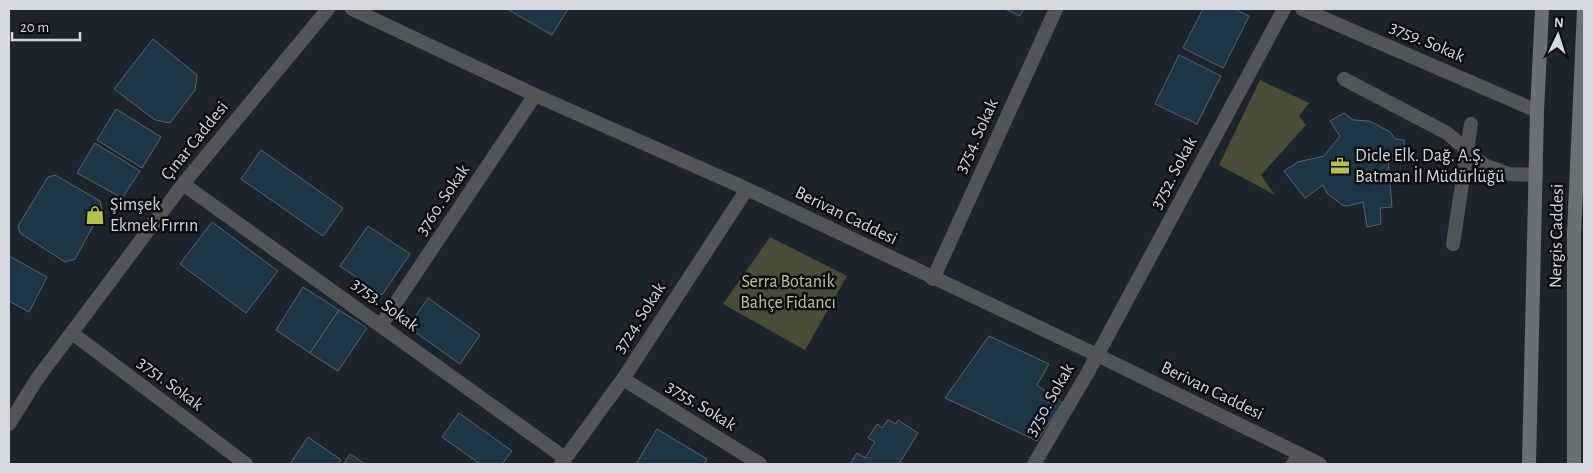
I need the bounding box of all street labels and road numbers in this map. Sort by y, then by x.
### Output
street label: 3759. Sokak [1387,18,1468,66]
street label: 3754. Sokak [952,95,1002,176]
street label: Çınar Caddesi [158,98,232,184]
street label: 3752. Sokak [1147,133,1201,212]
street label: 3760. Sokak [413,161,474,239]
street label: Berivan Caddesi [792,184,900,248]
street label: Nergis Caddesi [1547,184,1567,288]
street label: 3753. Sokak [348,275,423,336]
street label: 3724. Sokak [611,279,670,357]
street label: 3751. Sokak [134,354,207,415]
street label: Berivan Caddesi [1158,359,1266,423]
street label: 3750. Sokak [1022,360,1078,439]
street label: 3755. Sokak [663,378,740,435]

